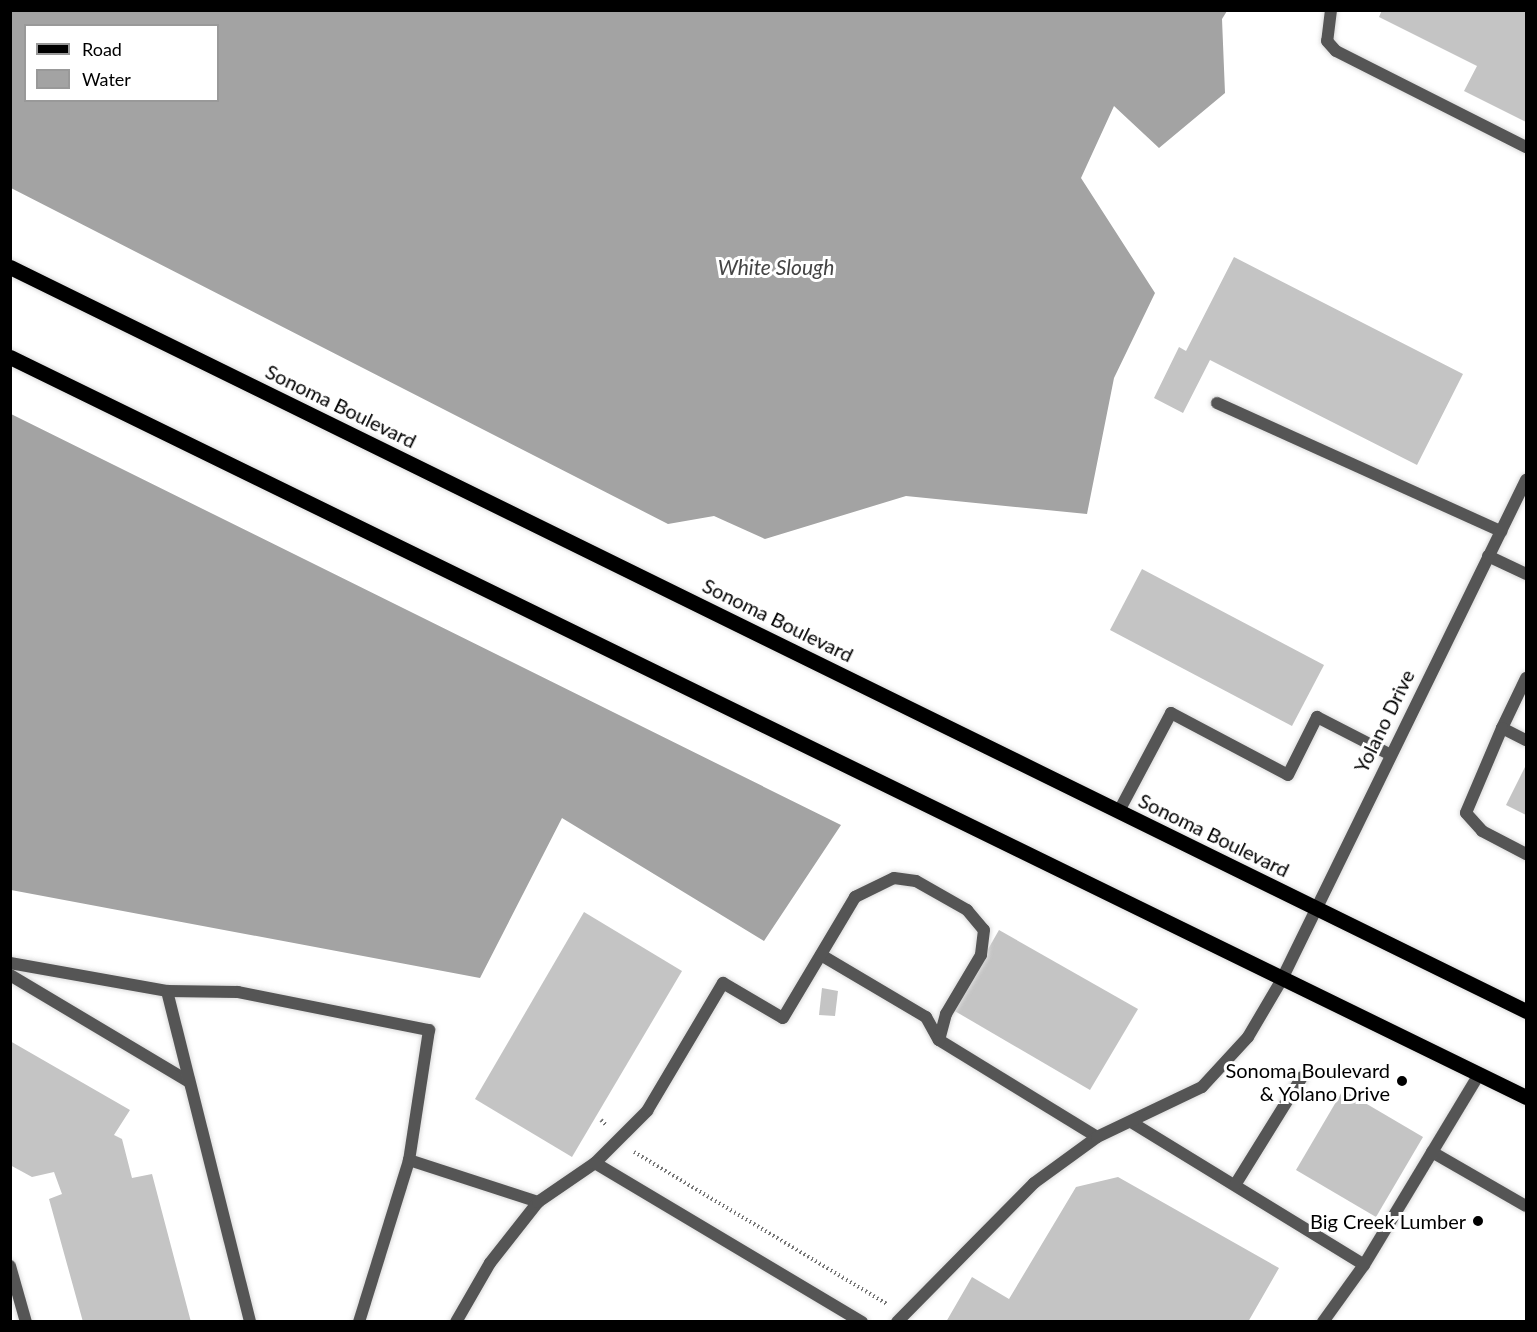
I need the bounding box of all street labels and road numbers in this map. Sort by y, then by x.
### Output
street label: Sonoma Boulevard [262,359,420,453]
street label: Sonoma Boulevard [699,573,857,667]
street label: Yolano Drive [1349,666,1419,776]
street label: Sonoma Boulevard [1135,788,1293,882]

